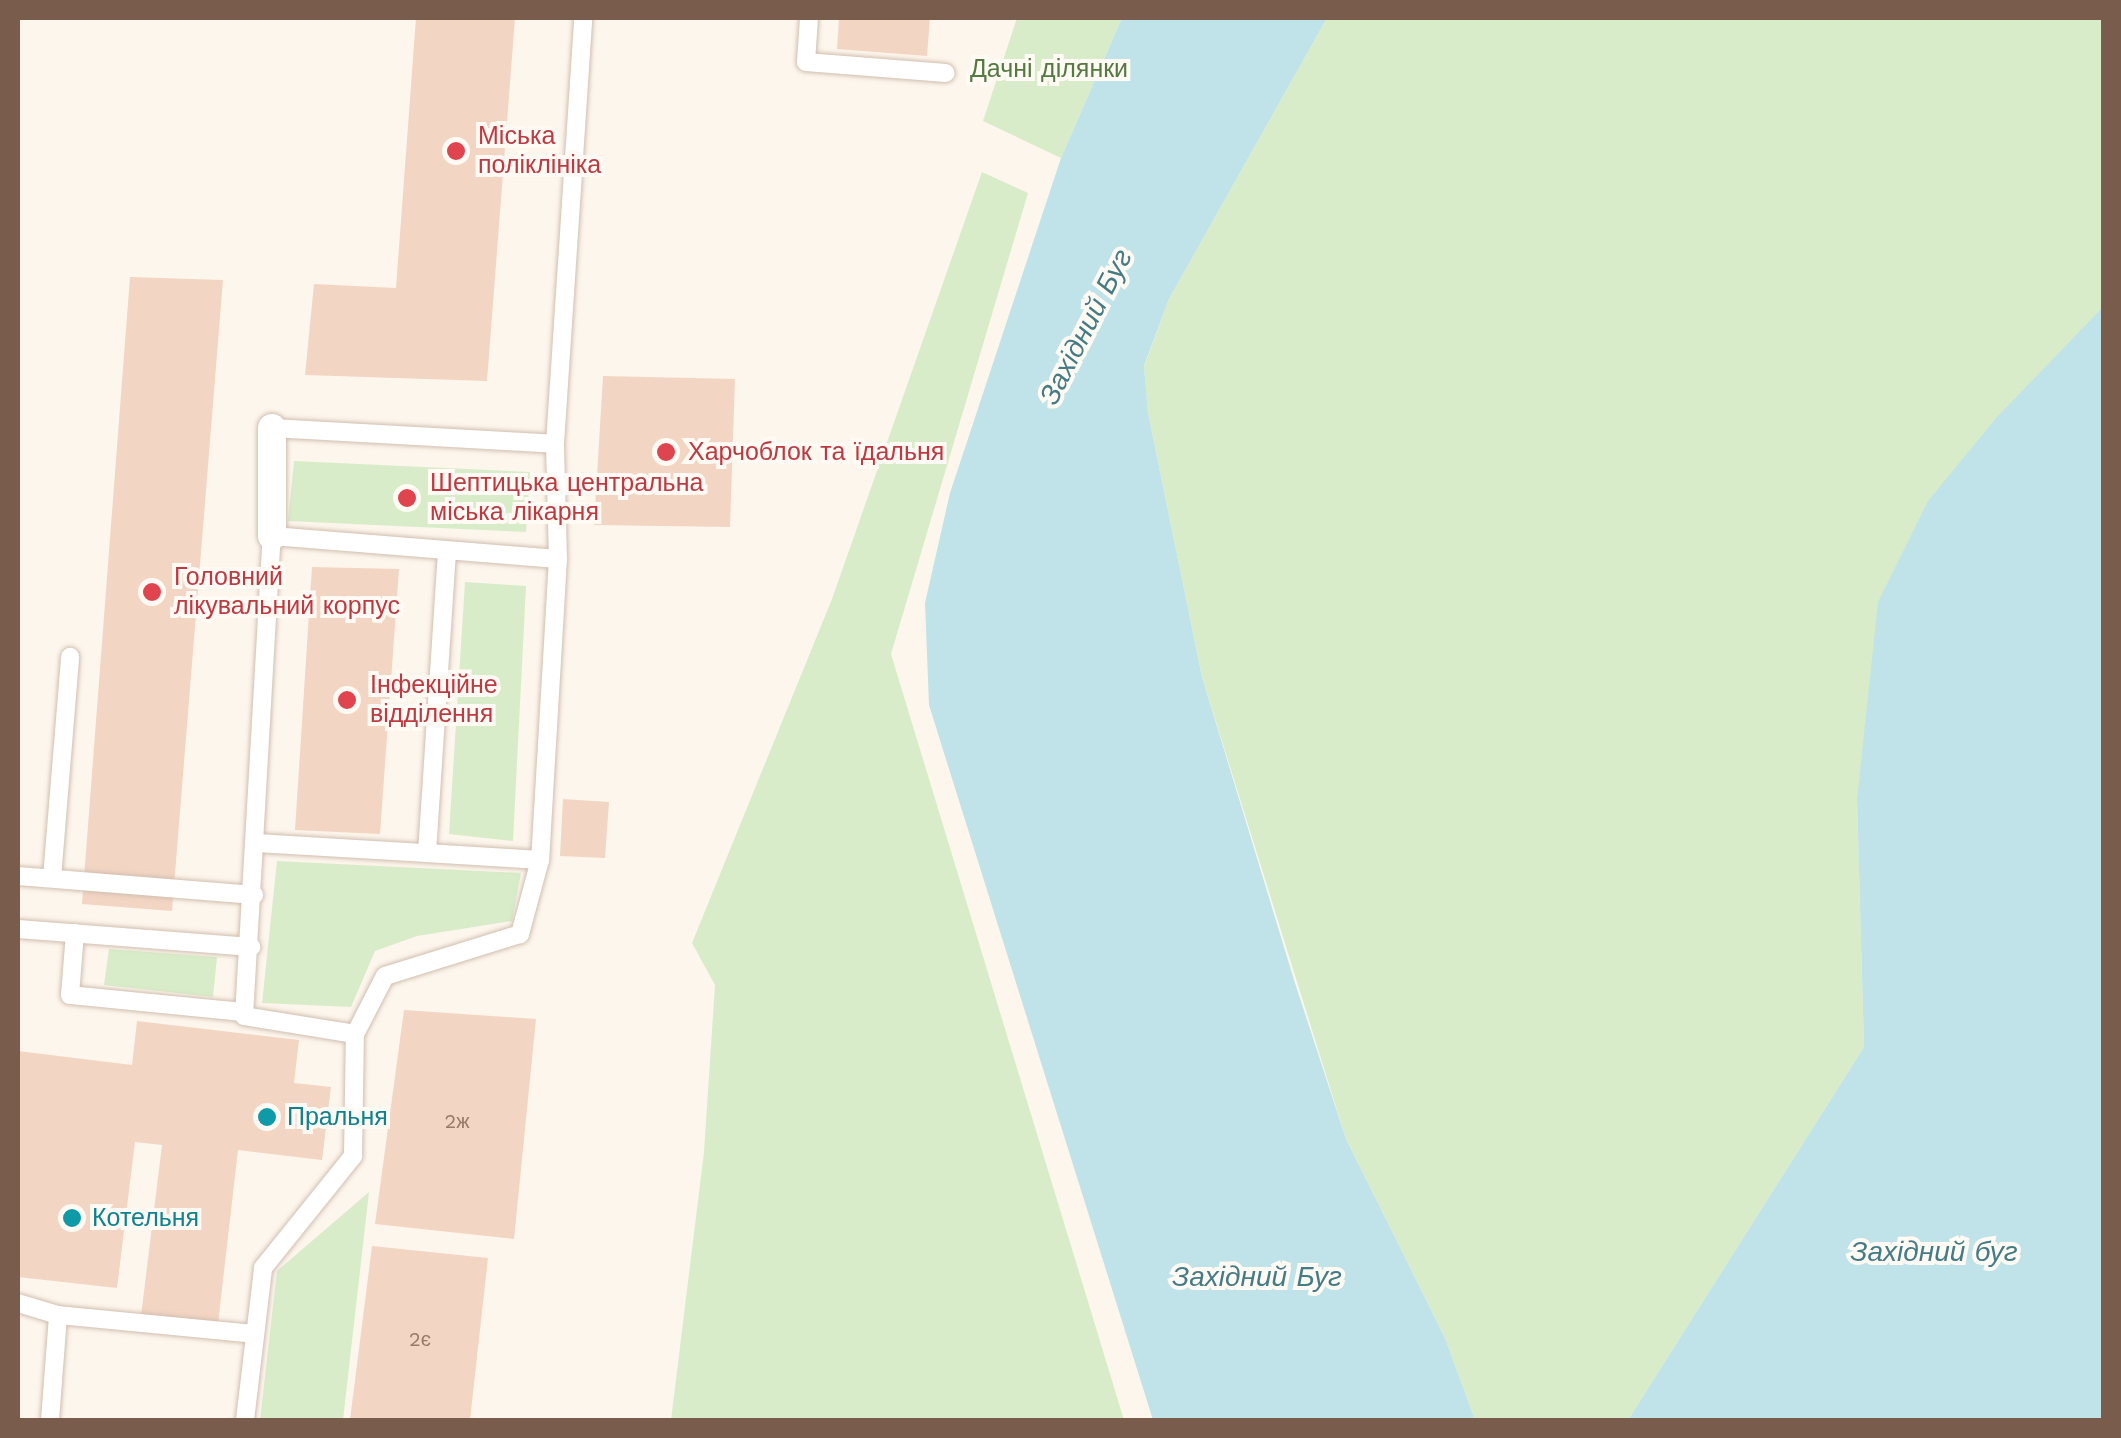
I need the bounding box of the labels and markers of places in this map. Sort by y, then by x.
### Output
place label: Міська поліклініка [478,122,601,181]
marker: Міська поліклініка [443,138,469,164]
place label: Харчоблок та їдальня [688,437,944,467]
marker: Харчоблок та їдальня [653,439,679,465]
place label: Шептицька центральна міська лікарня [430,469,703,528]
marker: Шептицька центральна міська лікарня [394,485,420,511]
place label: Головний лікувальний корпус [174,563,400,622]
marker: Головний лікувальний корпус [139,579,165,605]
place label: Інфекційне відділення [370,671,498,730]
marker: Інфекційне відділення [334,687,360,713]
place label: Пральня [287,1102,388,1132]
marker: Пральня [256,1106,278,1128]
place label: Котельня [92,1203,199,1233]
marker: Котельня [61,1207,83,1229]

